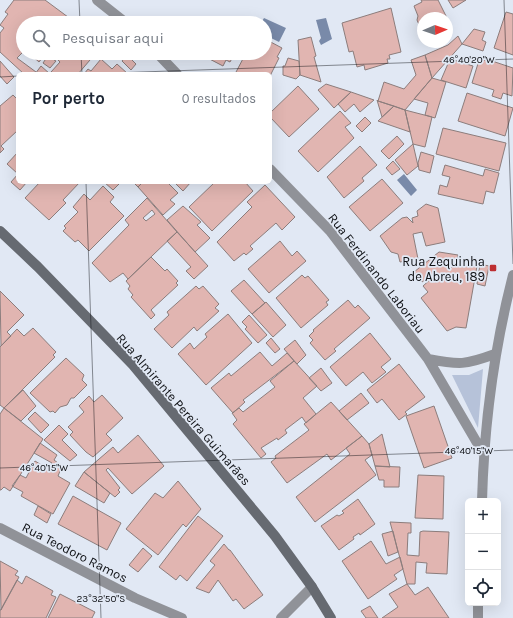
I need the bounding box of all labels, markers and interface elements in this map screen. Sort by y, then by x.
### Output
north arrow [417,12,453,48]
search box [16,16,272,60]
icon: search [30,27,52,49]
text: Pesquisar aqui [62,29,164,47]
text: 46°40'20"W [443,54,495,66]
text: Por perto [32,88,105,108]
text: 0 resultados [182,91,256,106]
street label: Rua Ferdinando Laboriau [325,210,428,336]
place label: Rua Zequinha de Abreu, 189 [402,254,485,284]
marker: Rua Zequinha de Abreu, 189 [488,263,498,273]
street label: Rua Almirante Pereira Guimarães [114,330,254,489]
text: 46°40'15"W [445,445,493,457]
text: 46°40'15"W [20,462,68,474]
map controls [465,498,501,606]
button: + [465,498,501,534]
street label: Rua Teodoro Ramos [20,519,130,586]
button: − [465,534,501,570]
button: locate [465,570,501,606]
text: 23°32'50"S [77,593,125,605]

